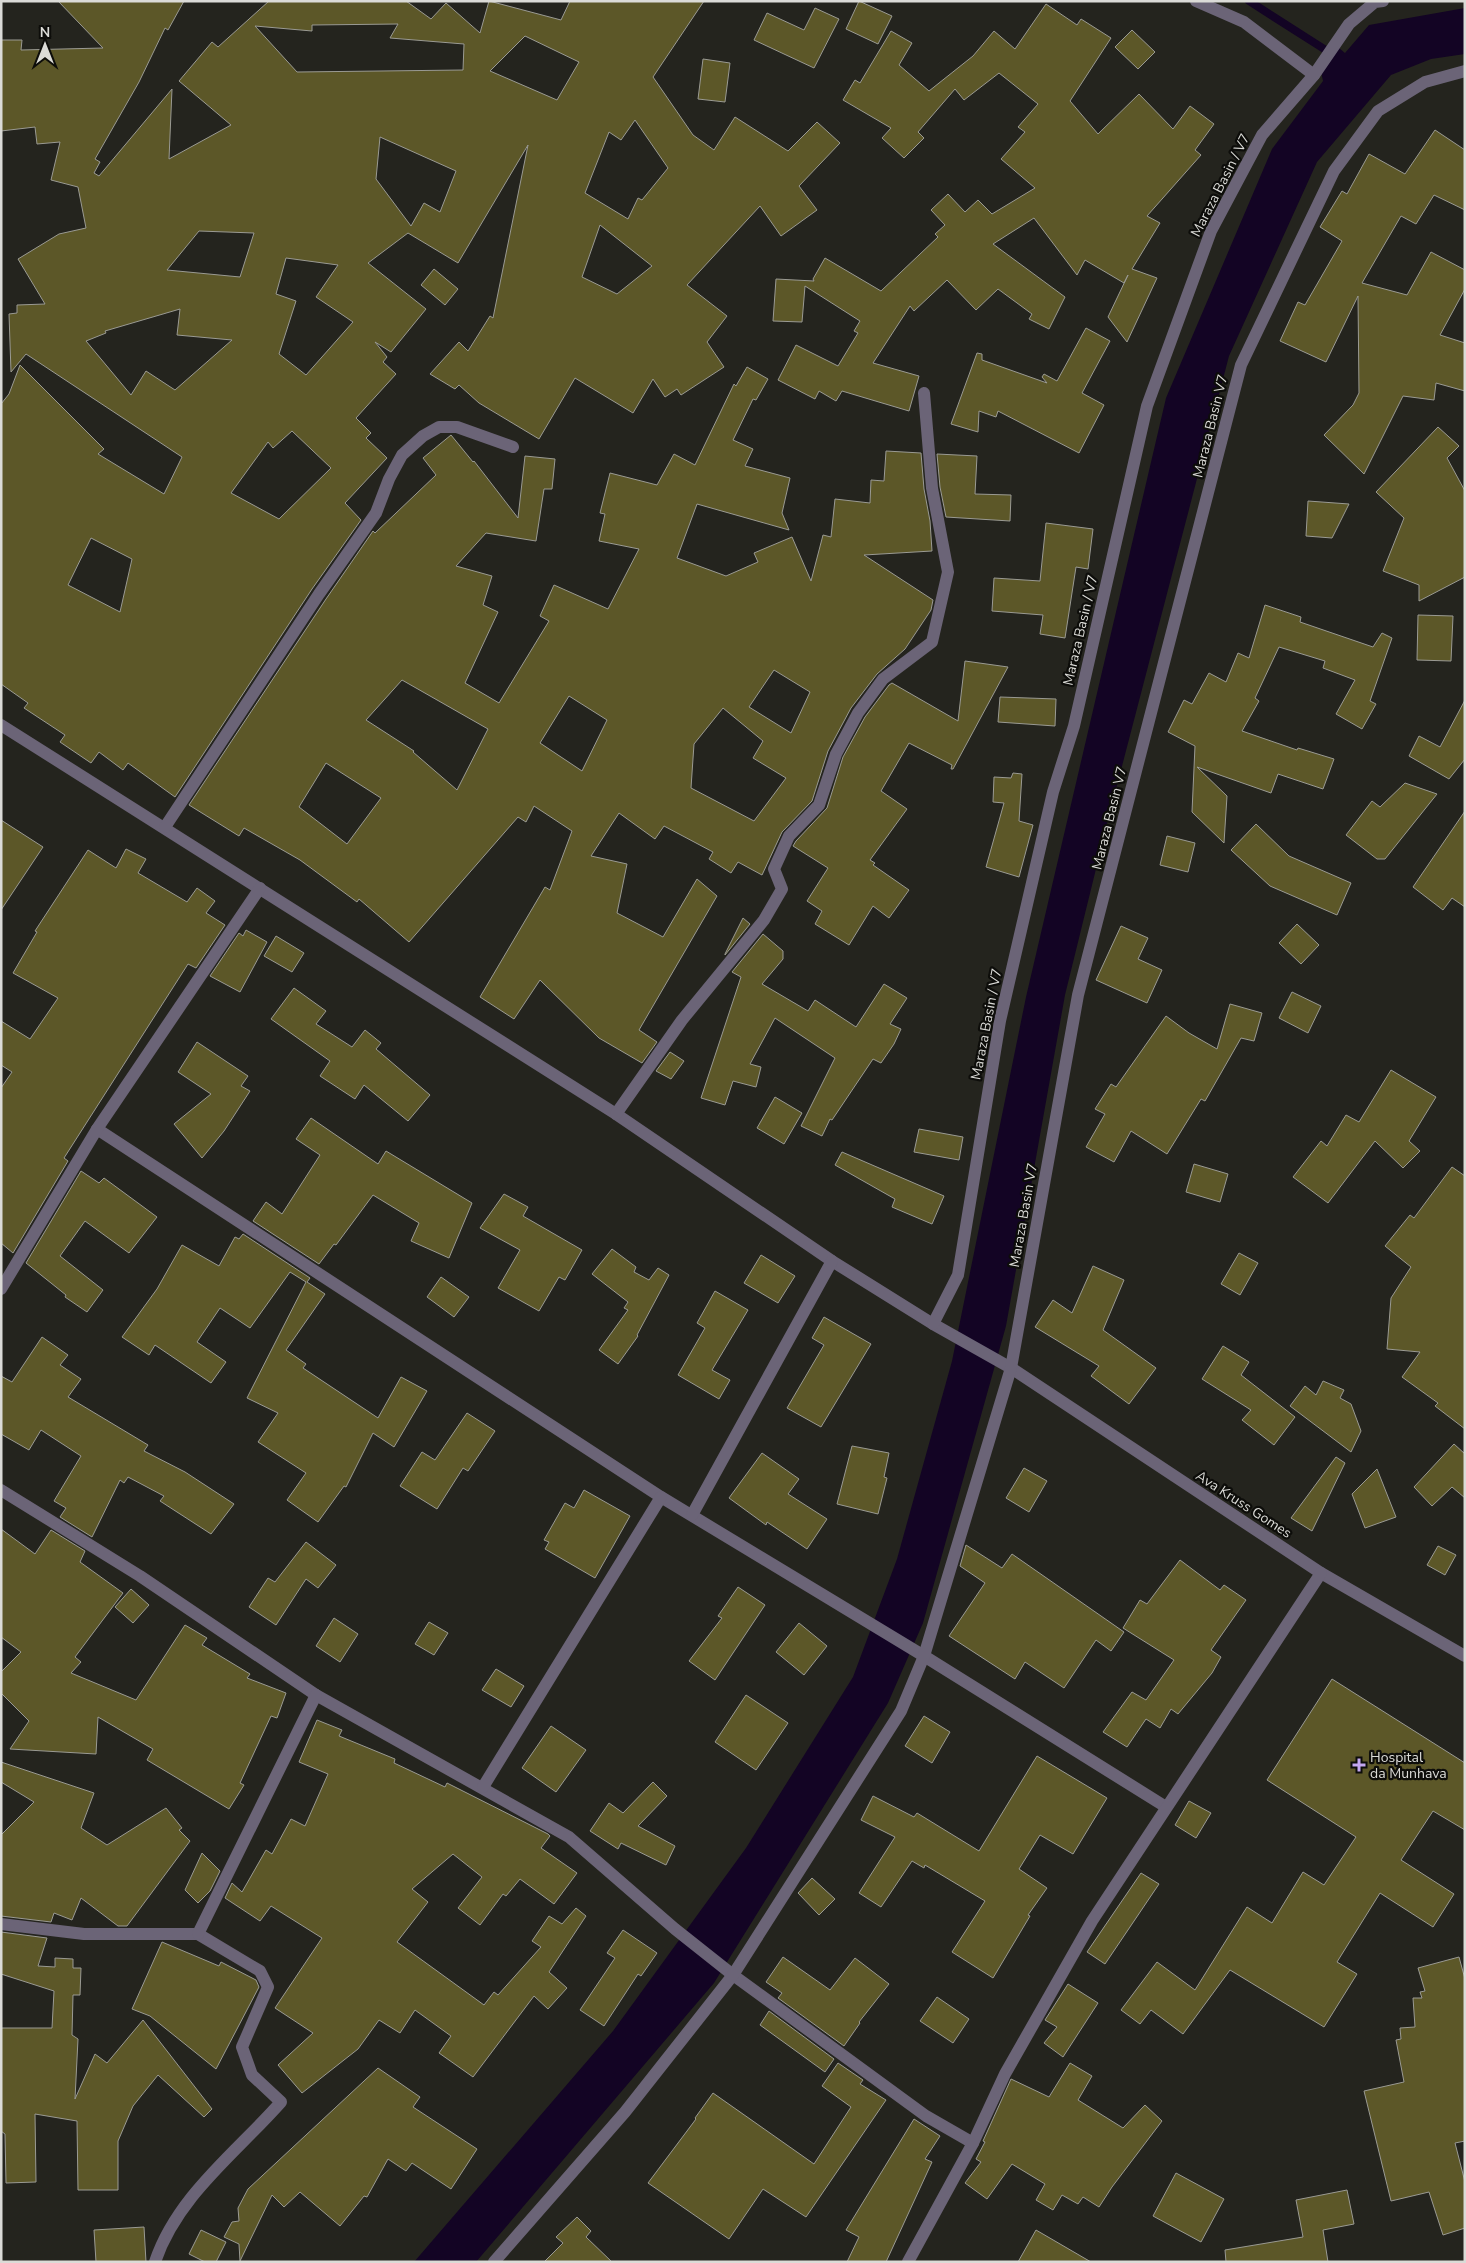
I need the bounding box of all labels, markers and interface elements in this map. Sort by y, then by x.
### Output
north arrow [20,20,70,70]
text: N [40,23,50,42]
street label: Maraza Basin / V7 [1186,130,1255,240]
street label: Maraza Basin V7 [1188,373,1232,480]
street label: Maraza Basin / V7 [1058,573,1102,687]
street label: Maraza Basin V7 [1087,765,1131,872]
street label: Maraza Basin / V7 [966,967,1007,1081]
street label: Maraza Basin V7 [1005,1161,1042,1269]
street label: Ava Kruss Gomes [1192,1466,1296,1543]
place label: Hospital da Munhava [1370,1748,1447,1783]
marker: Hospital da Munhava [1352,1758,1366,1772]

